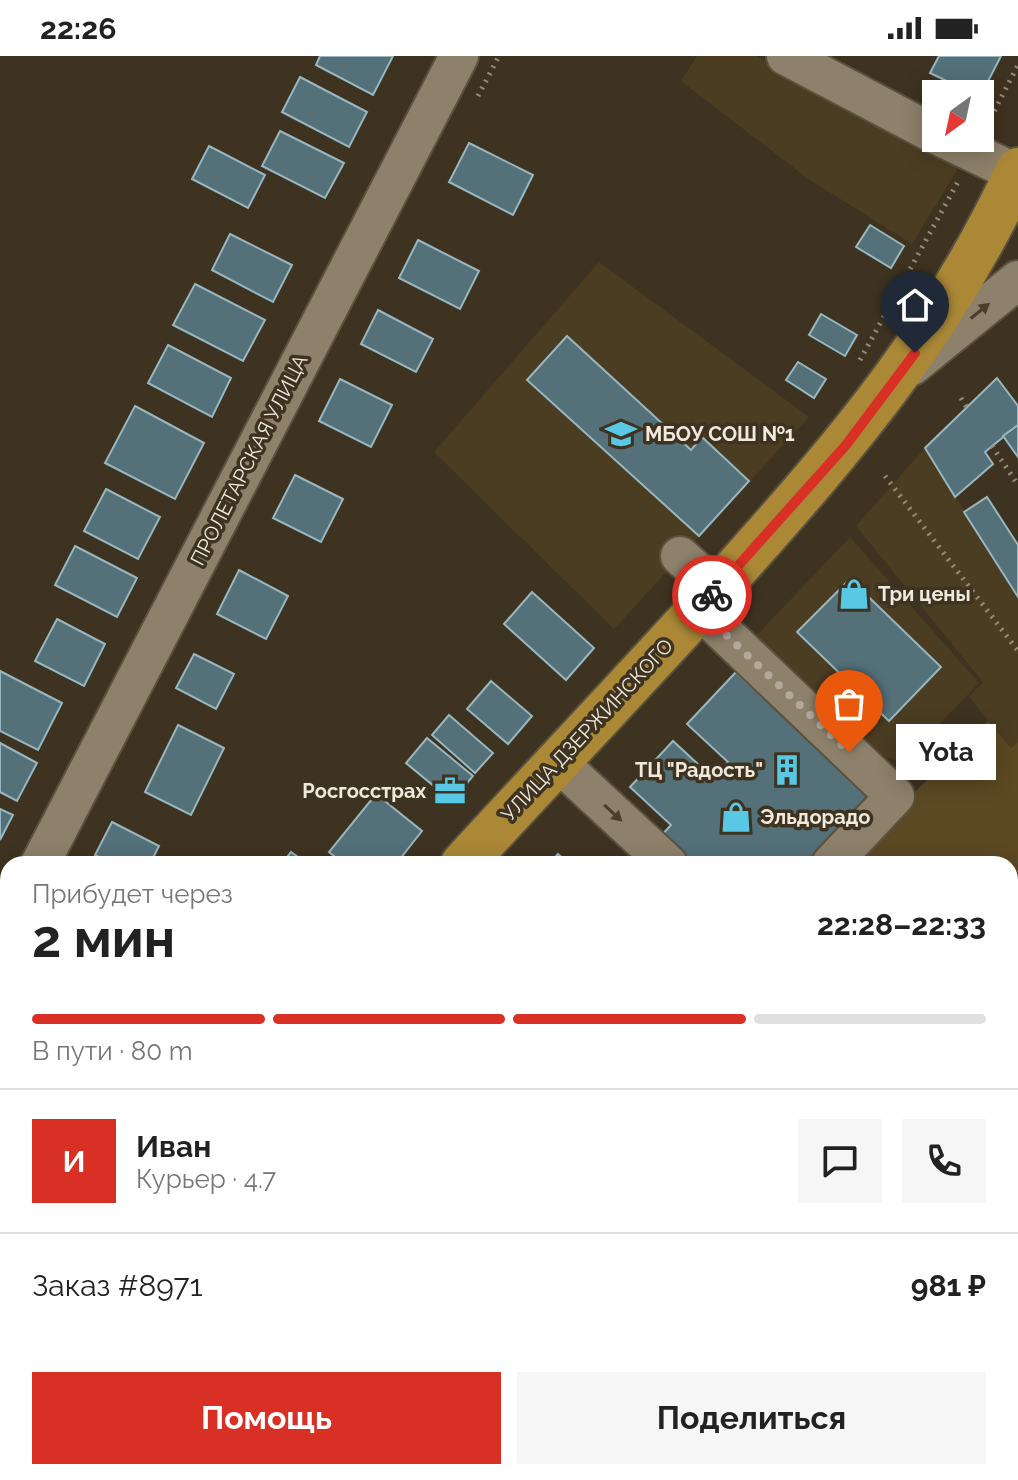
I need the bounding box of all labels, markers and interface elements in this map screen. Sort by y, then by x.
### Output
text: 22:26 [40,11,116,46]
north arrow [922,80,994,152]
map controls [922,80,994,152]
pin [881,271,949,353]
icon: home [893,283,937,327]
one-way arrow [970,303,990,320]
street label: ПРОЛЕТАРСКАЯ УЛИЦА [185,350,313,569]
school or university icon: МБОУ СОШ №1 [604,417,638,451]
place label: МБОУ СОШ №1 [645,422,795,446]
courier [672,555,752,635]
icon: bike [690,573,734,617]
shop icon: Три цены [837,577,871,611]
place label: Три цены [878,582,971,606]
street label: УЛИЦА ДЗЕРЖИНСКОГО [496,634,678,826]
pin [815,670,883,752]
icon: bag [827,682,871,726]
callout: Yota [897,724,997,780]
text: Yota [918,737,974,767]
building icon: ТЦ "Радость" [770,753,804,787]
place label: ТЦ "Радость" [635,758,763,782]
office icon: Росгосстрах [433,774,467,808]
place label: Росгосстрах [302,779,426,803]
shop icon: Эльдорадо [719,800,753,834]
one-way arrow [603,803,622,821]
place label: Эльдорадо [760,805,870,829]
text: Прибудет через [32,879,233,909]
text: 22:28–22:33 [817,907,986,942]
text: 2 мин [32,908,175,969]
text: В пути · 80 m [32,1036,193,1066]
button: chat [798,1119,882,1203]
button: phone [902,1119,986,1203]
text: Иван [136,1129,211,1164]
text: И [62,1144,86,1179]
text: Курьер · 4.7 [136,1164,276,1194]
text: Заказ #8971 [32,1268,203,1303]
text: 981 ₽ [911,1268,986,1303]
button: Помощь [32,1372,501,1464]
button: Поделиться [517,1372,986,1464]

